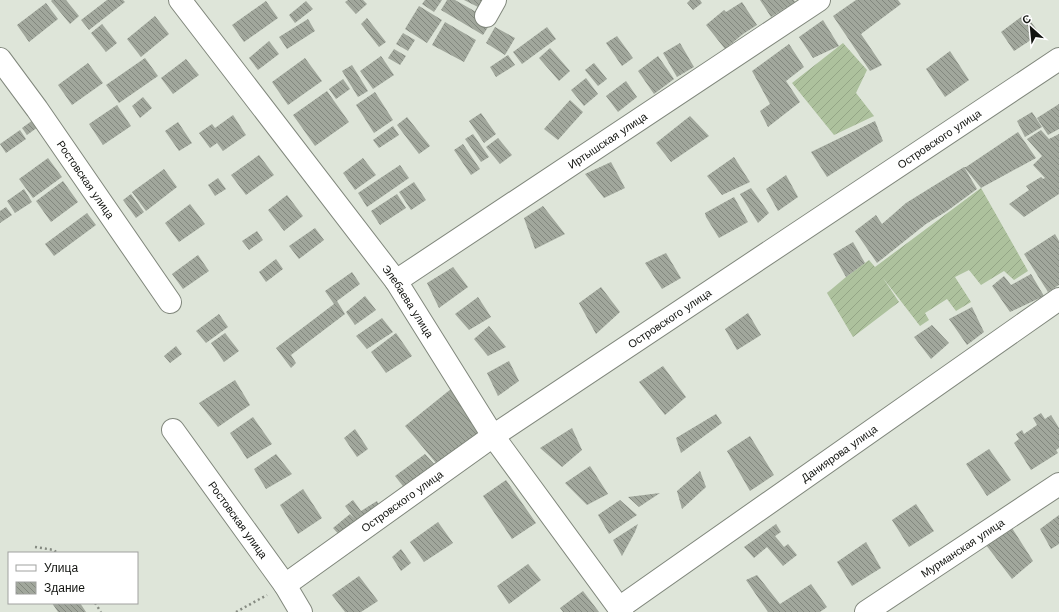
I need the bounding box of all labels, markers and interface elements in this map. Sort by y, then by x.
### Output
north arrow [1011,8,1051,48]
text: С [1020,12,1033,27]
street label: Островского улица [895,106,984,172]
street label: Иртышская улица [566,109,651,172]
street label: Ростовская улица [54,138,117,222]
street label: Элебаева улица [379,263,436,341]
street label: Островского улица [626,286,715,351]
street label: Даниярова улица [799,422,881,485]
street label: Островского улица [359,467,447,535]
street label: Ростовская улица [205,479,270,562]
street label: Мурманская улица [919,516,1008,581]
legend [8,552,138,604]
text: Улица [44,561,78,575]
text: Здание [44,581,85,595]

